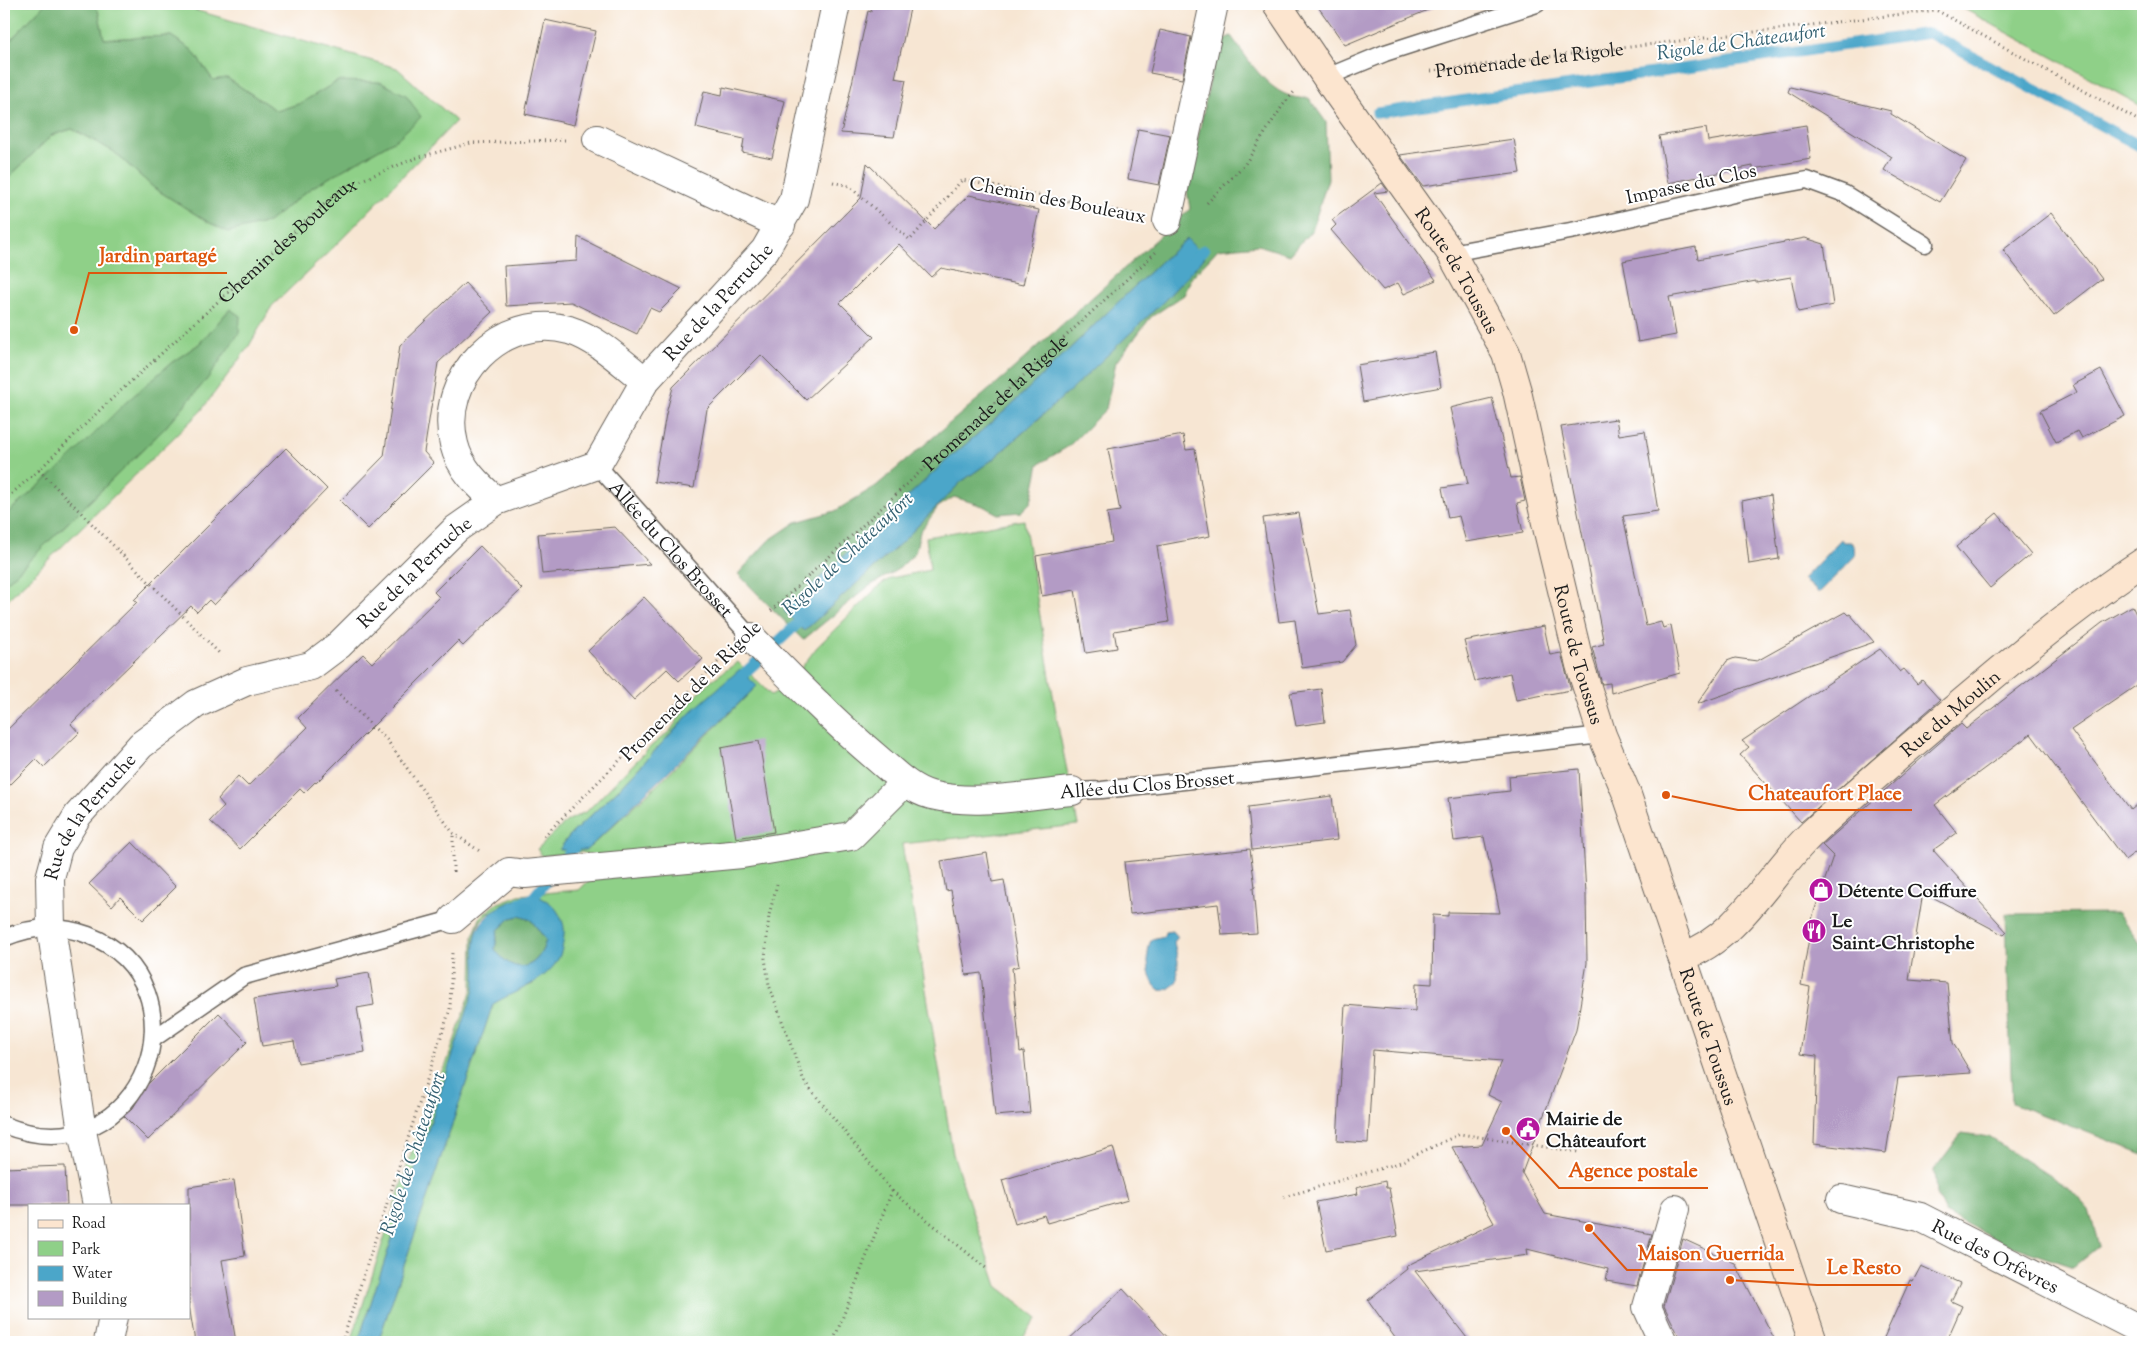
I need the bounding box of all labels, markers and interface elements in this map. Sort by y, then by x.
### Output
water label: Rigole de Châteaufort [1655,17,1828,70]
street label: Promenade de la Rigole [1434,37,1625,86]
street label: Impasse du Clos [1624,158,1759,212]
street label: Chemin des Bouleaux [967,171,1148,232]
street label: Chemin des Bouleaux [213,172,362,311]
street label: Route de Toussus [1407,203,1504,340]
callout: Jardin partagé [89,238,227,273]
street label: Rue de la Perruche [659,240,782,368]
text: Jardin partagé [97,243,217,272]
street label: Promenade de la Rigole [918,330,1075,479]
street label: Allée du Clos Brosset [601,476,739,625]
water label: Rigole de Châteaufort [776,486,921,624]
street label: Rue de la Perruche [352,511,478,636]
street label: Route de Toussus [1545,582,1609,728]
street label: Promenade de la Rigole [615,615,768,768]
street label: Rue du Moulin [1896,665,2007,764]
street label: Rue de la Perruche [39,748,143,883]
street label: Allée du Clos Brosset [1059,765,1236,808]
callout: Chateaufort Place [1738,775,1912,810]
text: Chateaufort Place [1748,781,1902,810]
shop icon: Détente Coiffure [1808,877,1834,903]
place label: Détente Coiffure [1838,879,1977,906]
place label: Le Saint-Christophe [1832,909,1975,958]
restaurant icon: Le Saint-Christophe [1801,918,1827,944]
street label: Route de Toussus [1671,965,1743,1110]
water label: Rigole de Châteaufort [374,1068,455,1239]
place label: Mairie de Châteaufort [1546,1107,1647,1156]
public building icon: Mairie de Châteaufort [1515,1116,1541,1142]
callout: Agence postale [1559,1153,1708,1188]
text: Agence postale [1568,1158,1698,1187]
legend [28,1204,190,1318]
text: Road [72,1214,106,1235]
street label: Rue des Orfèvres [1926,1214,2063,1302]
callout: Maison Guerrida [1627,1235,1794,1270]
text: Park [72,1240,101,1261]
text: Maison Guerrida [1638,1241,1785,1270]
callout: Le Resto [1817,1250,1911,1285]
text: Le Resto [1827,1255,1901,1284]
text: Water [72,1264,113,1285]
text: Building [72,1290,127,1311]

